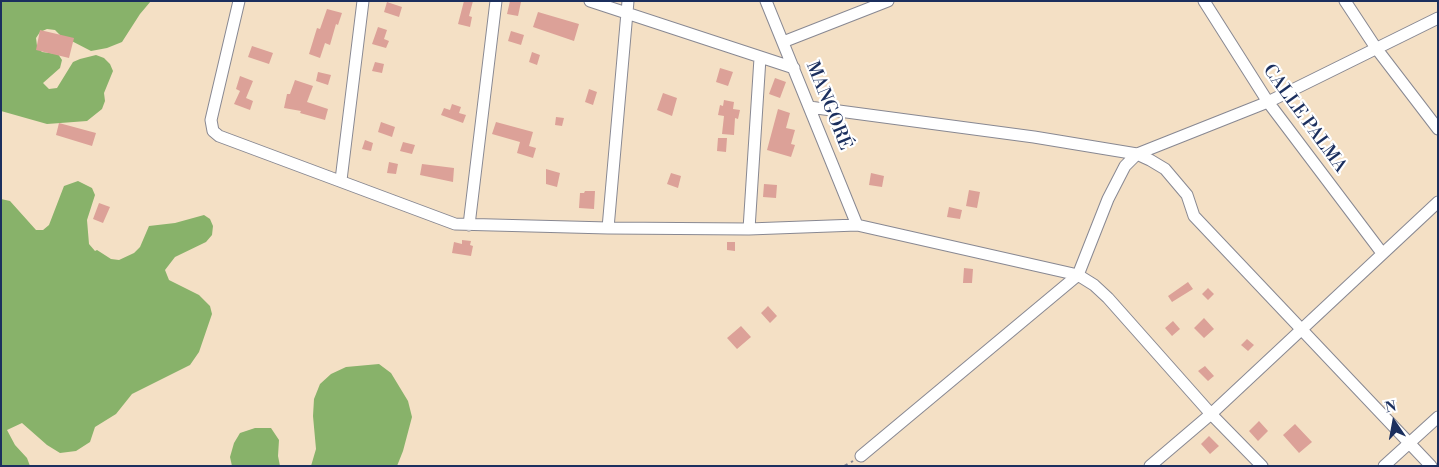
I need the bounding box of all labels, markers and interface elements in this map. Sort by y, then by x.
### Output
street label: MANGORÉ [800,59,856,153]
street label: CALLE PALMA [1258,61,1350,177]
north arrow [1369,397,1419,447]
text: N [1384,397,1398,417]

